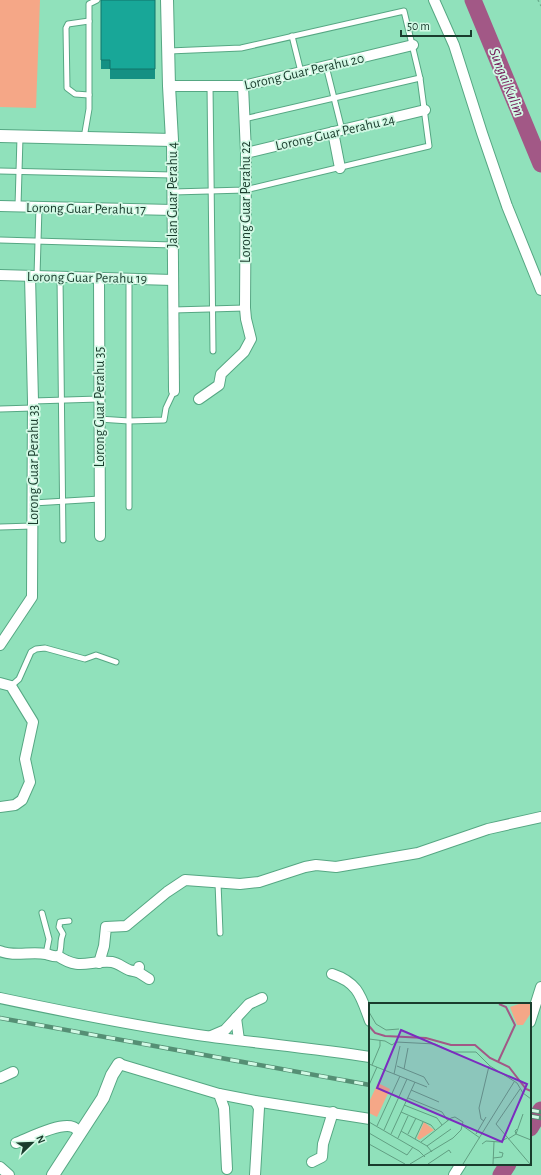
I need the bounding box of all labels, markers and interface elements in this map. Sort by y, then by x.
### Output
scale bar [401,12,471,38]
text: 50 m [407,20,430,32]
water label: Sungai Kulim [486,46,527,118]
street label: Lorong Guar Perahu 20 [243,51,366,93]
street label: Lorong Guar Perahu 24 [274,112,397,154]
street label: Lorong Guar Perahu 22 [239,141,253,263]
street label: Jalan Guar Perahu 4 [166,142,180,248]
street label: Lorong Guar Perahu 17 [26,201,146,217]
street label: Lorong Guar Perahu 19 [27,270,147,286]
street label: Lorong Guar Perahu 35 [93,346,107,467]
street label: Lorong Guar Perahu 33 [27,404,41,525]
inset map [369,1003,531,1165]
north arrow [12,1123,52,1163]
text: N [34,1134,47,1145]

